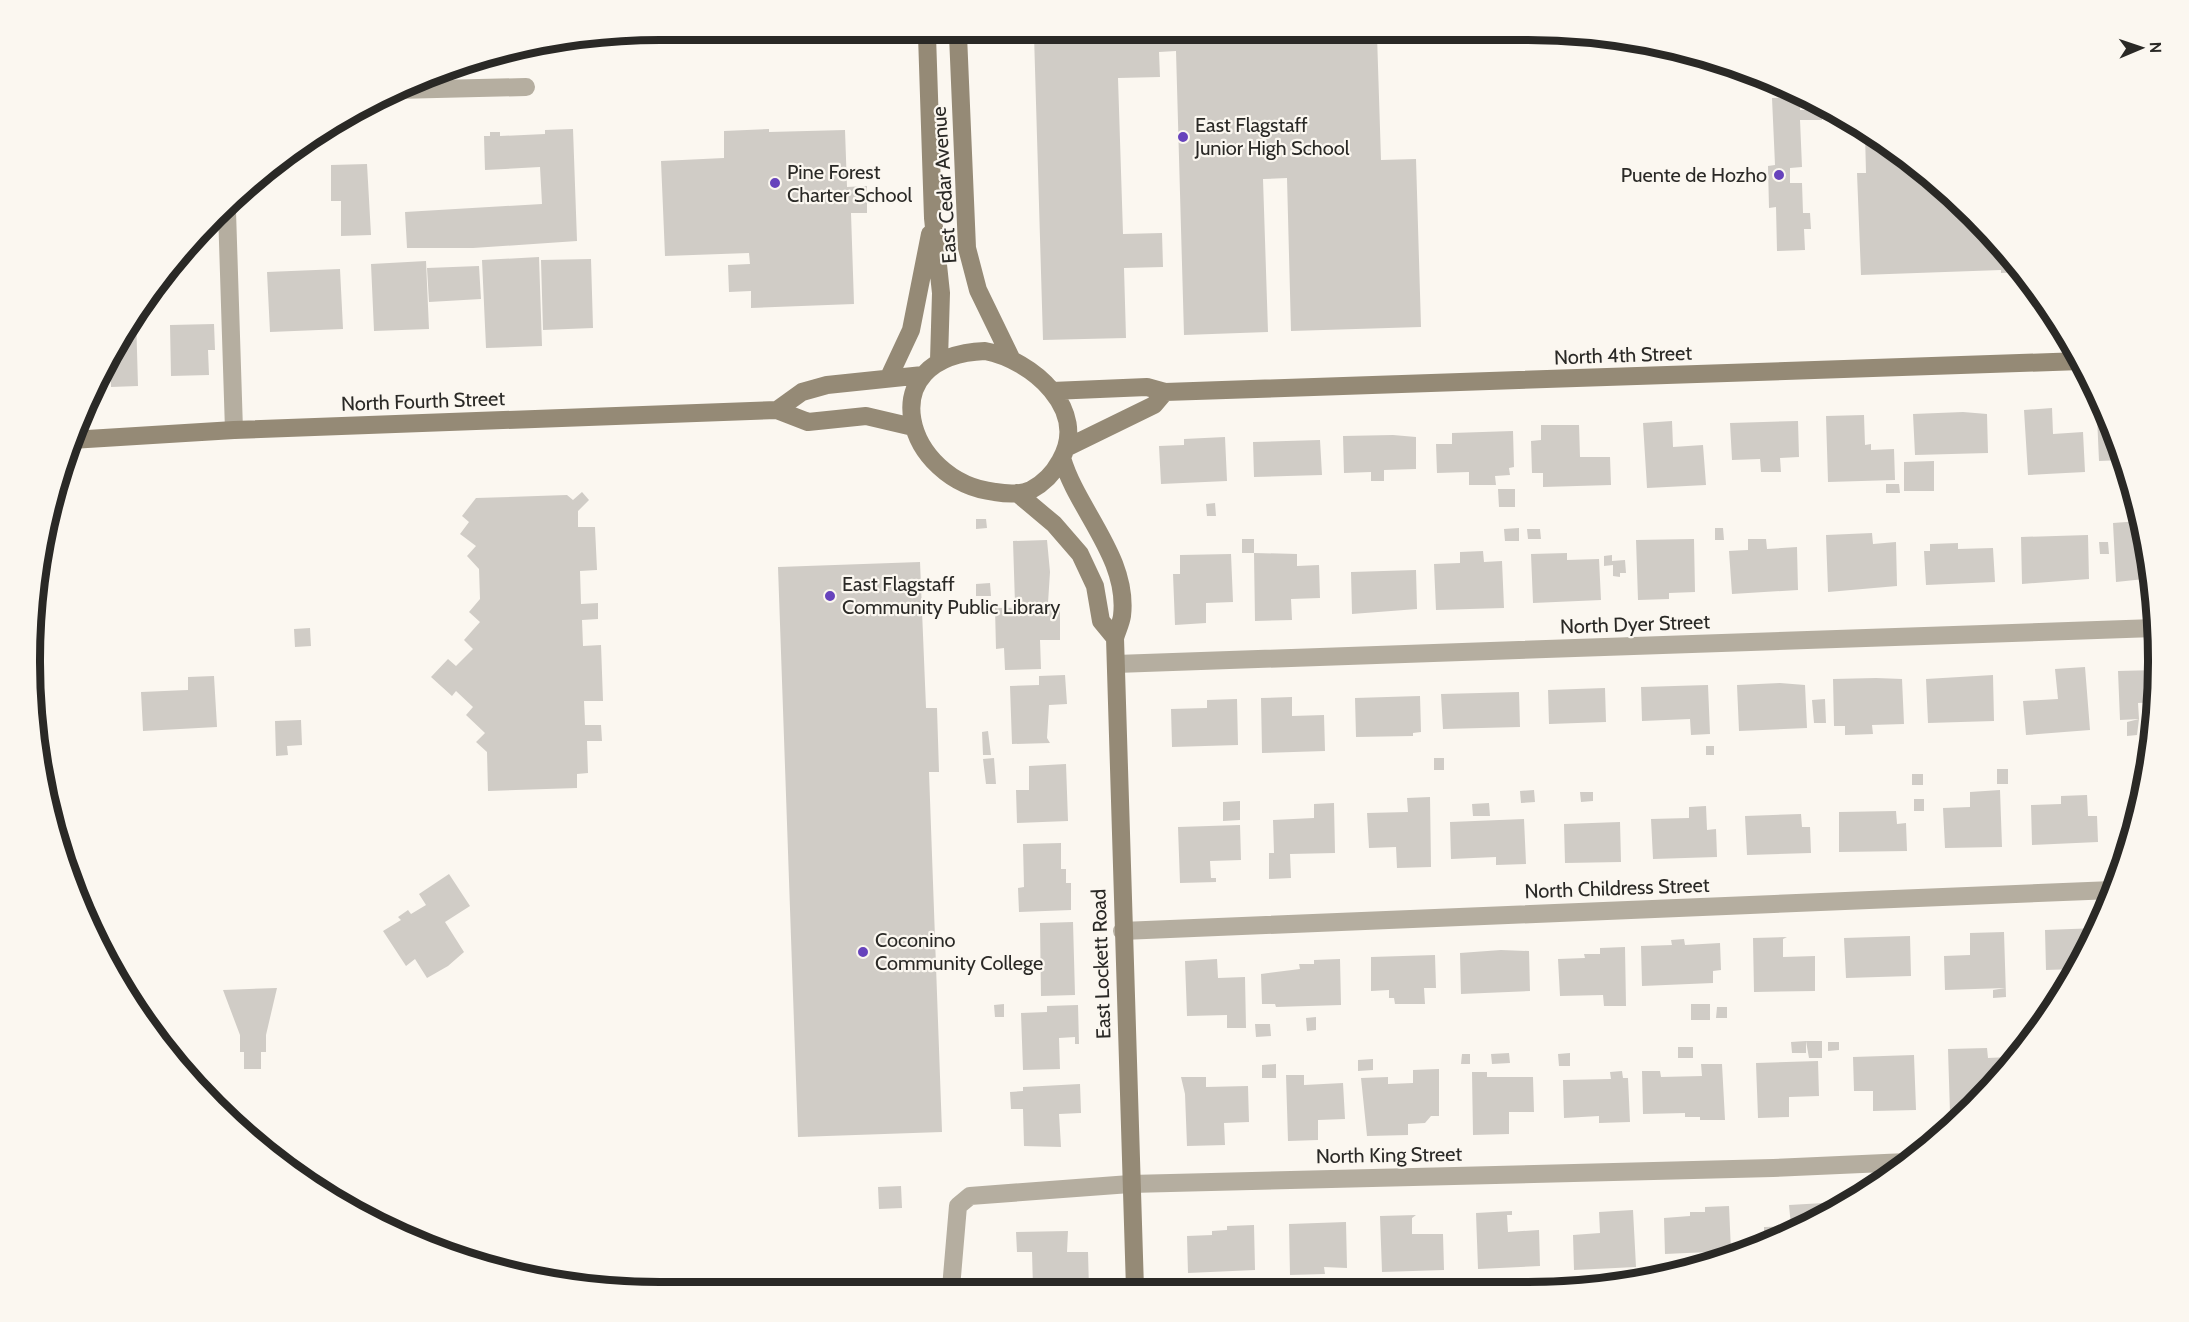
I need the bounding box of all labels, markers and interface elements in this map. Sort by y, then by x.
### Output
north arrow [2111,18,2171,78]
text: N [2146,42,2165,53]
street label: East Cedar Avenue [927,106,961,264]
place label: East Flagstaff Junior High School [1194,113,1350,160]
marker: East Flagstaff Junior High School [1176,130,1190,144]
place label: Pine Forest Charter School [787,160,912,207]
place label: Puente de Hozho [1621,163,1767,187]
marker: Puente de Hozho [1772,168,1786,182]
marker: Pine Forest Charter School [768,176,782,190]
street label: North 4th Street [1553,341,1693,369]
street label: North Fourth Street [341,386,506,416]
place label: East Flagstaff Community Public Library [842,572,1060,619]
marker: East Flagstaff Community Public Library [823,589,837,603]
street label: North Dyer Street [1560,609,1711,639]
street label: North Childress Street [1524,873,1710,903]
street label: East Lockett Road [1086,889,1116,1039]
place label: Coconino Community College [875,928,1043,975]
marker: Coconino Community College [856,945,870,959]
street label: North King Street [1316,1142,1463,1168]

